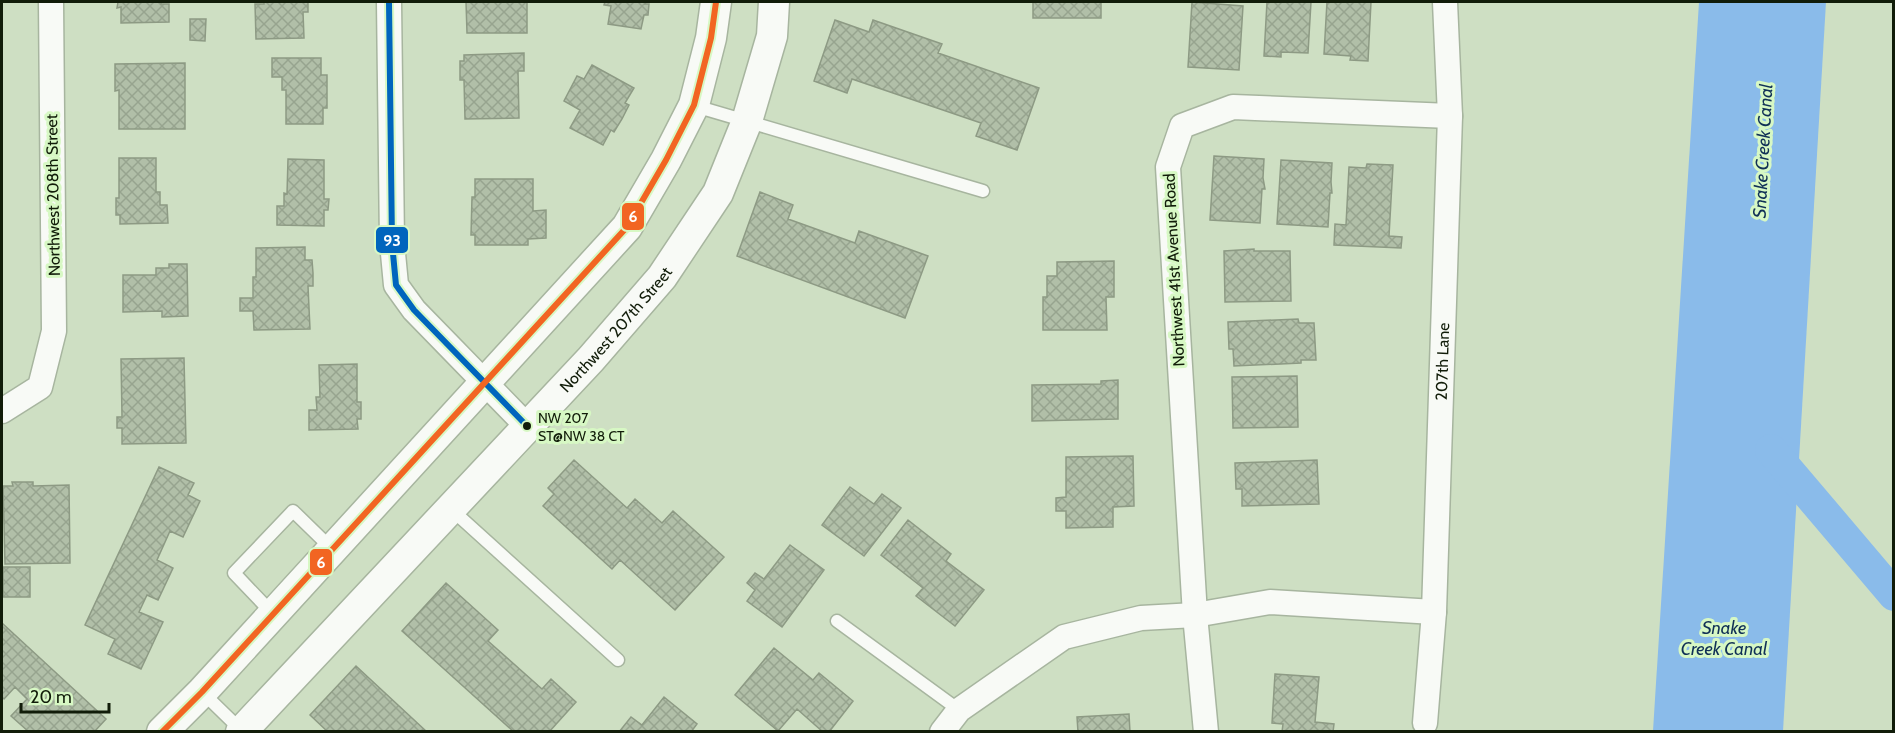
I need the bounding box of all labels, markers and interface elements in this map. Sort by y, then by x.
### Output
water label: Snake Creek Canal [1748,83,1778,219]
street label: Northwest 208th Street [42,113,64,276]
street label: Northwest 41st Avenue Road [1159,173,1189,367]
line badge: 6 [621,202,645,231]
text: 6 [629,207,638,226]
line badge: 93 [375,226,409,254]
text: 93 [383,231,401,250]
street label: Northwest 207th Street [555,263,676,396]
street label: 207th Lane [1431,322,1453,401]
place label: NW 207 ST@NW 38 CT [538,409,625,445]
marker: NW 207 ST@NW 38 CT [521,420,533,432]
line badge: 6 [309,548,333,576]
text: 6 [317,553,326,572]
water label: Snake Creek Canal [1681,617,1768,660]
scale bar [21,676,110,714]
text: 20 m [30,686,72,708]

